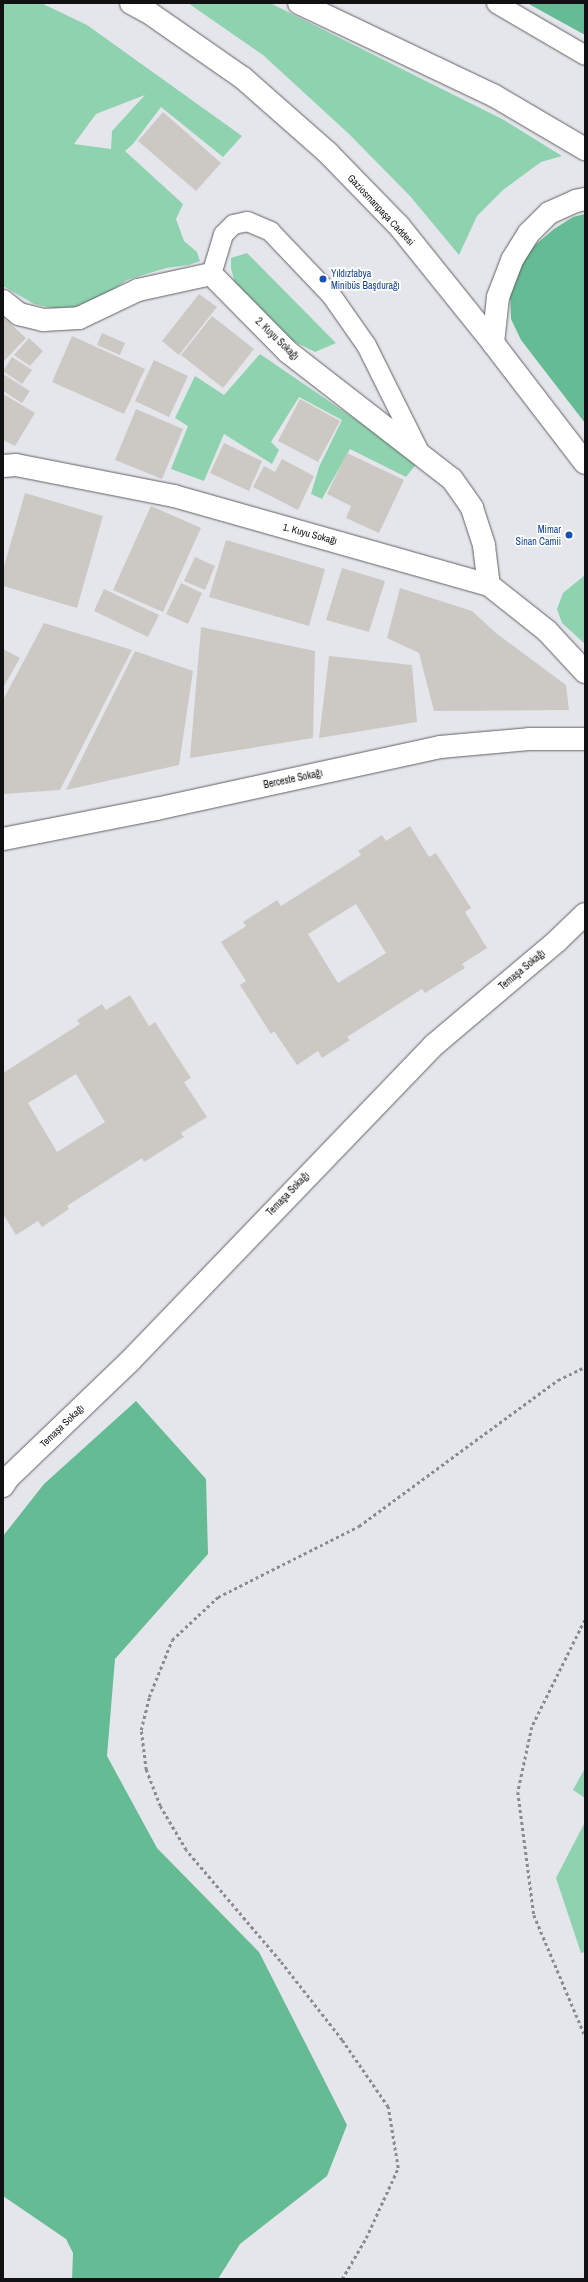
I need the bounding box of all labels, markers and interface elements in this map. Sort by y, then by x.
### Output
street label: Gaziosmanpaşa Caddesi [345,172,417,248]
place label: Yıldıztabya Minibüs Başdurağı [331,267,400,290]
marker: Yıldıztabya Minibüs Başdurağı [318,274,328,284]
street label: 2. Kuyu Sokağı [253,315,301,363]
street label: 1. Kuyu Sokağı [282,521,338,547]
place label: Mimar Sinan Camii [515,523,561,546]
marker: Mimar Sinan Camii [564,530,574,540]
street label: Berceste Sokağı [262,767,324,791]
street label: Temaşa Sokağı [496,947,548,993]
street label: Temaşa Sokağı [264,1170,312,1218]
street label: Temaşa Sokağı [38,1402,86,1450]

